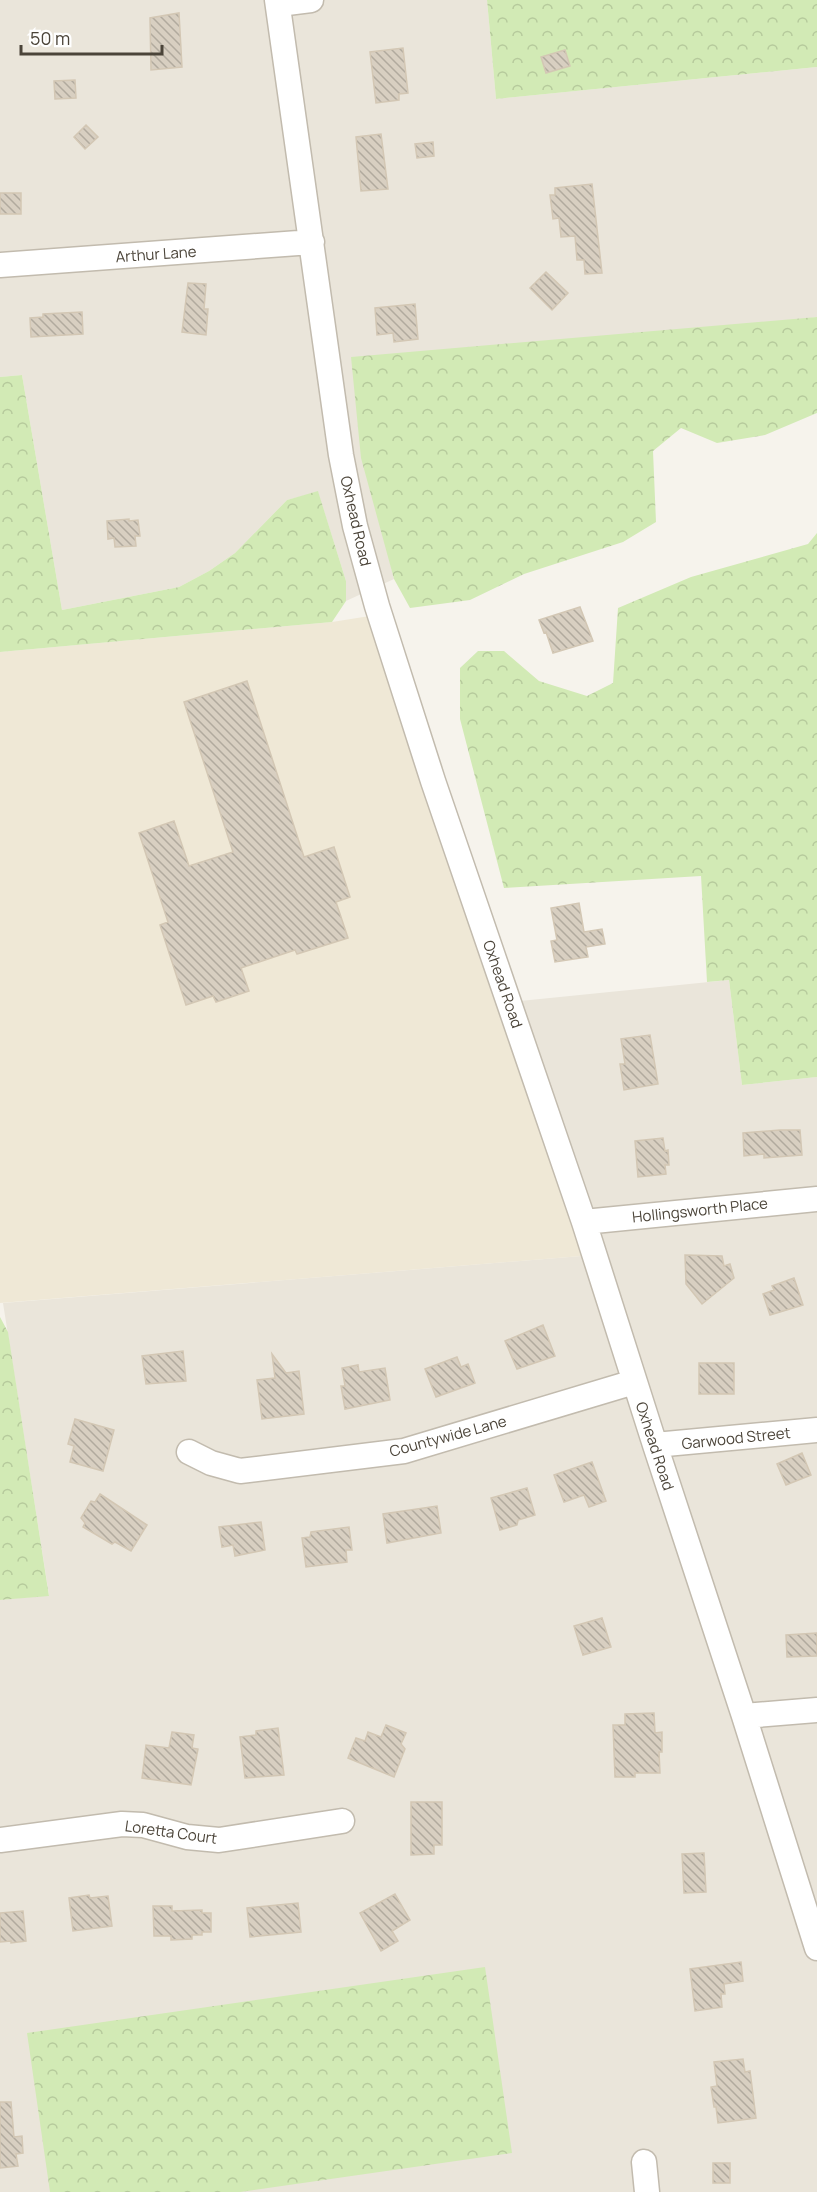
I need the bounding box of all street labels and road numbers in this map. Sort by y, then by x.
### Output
street label: Arthur Lane [115,241,197,267]
street label: Oxhead Road [335,474,377,568]
street label: Oxhead Road [478,937,528,1031]
street label: Hollingsworth Place [631,1192,769,1228]
street label: Oxhead Road [631,1399,679,1493]
street label: Countywide Lane [387,1410,509,1462]
street label: Garwood Street [681,1422,791,1454]
street label: Loretta Court [124,1815,218,1849]

